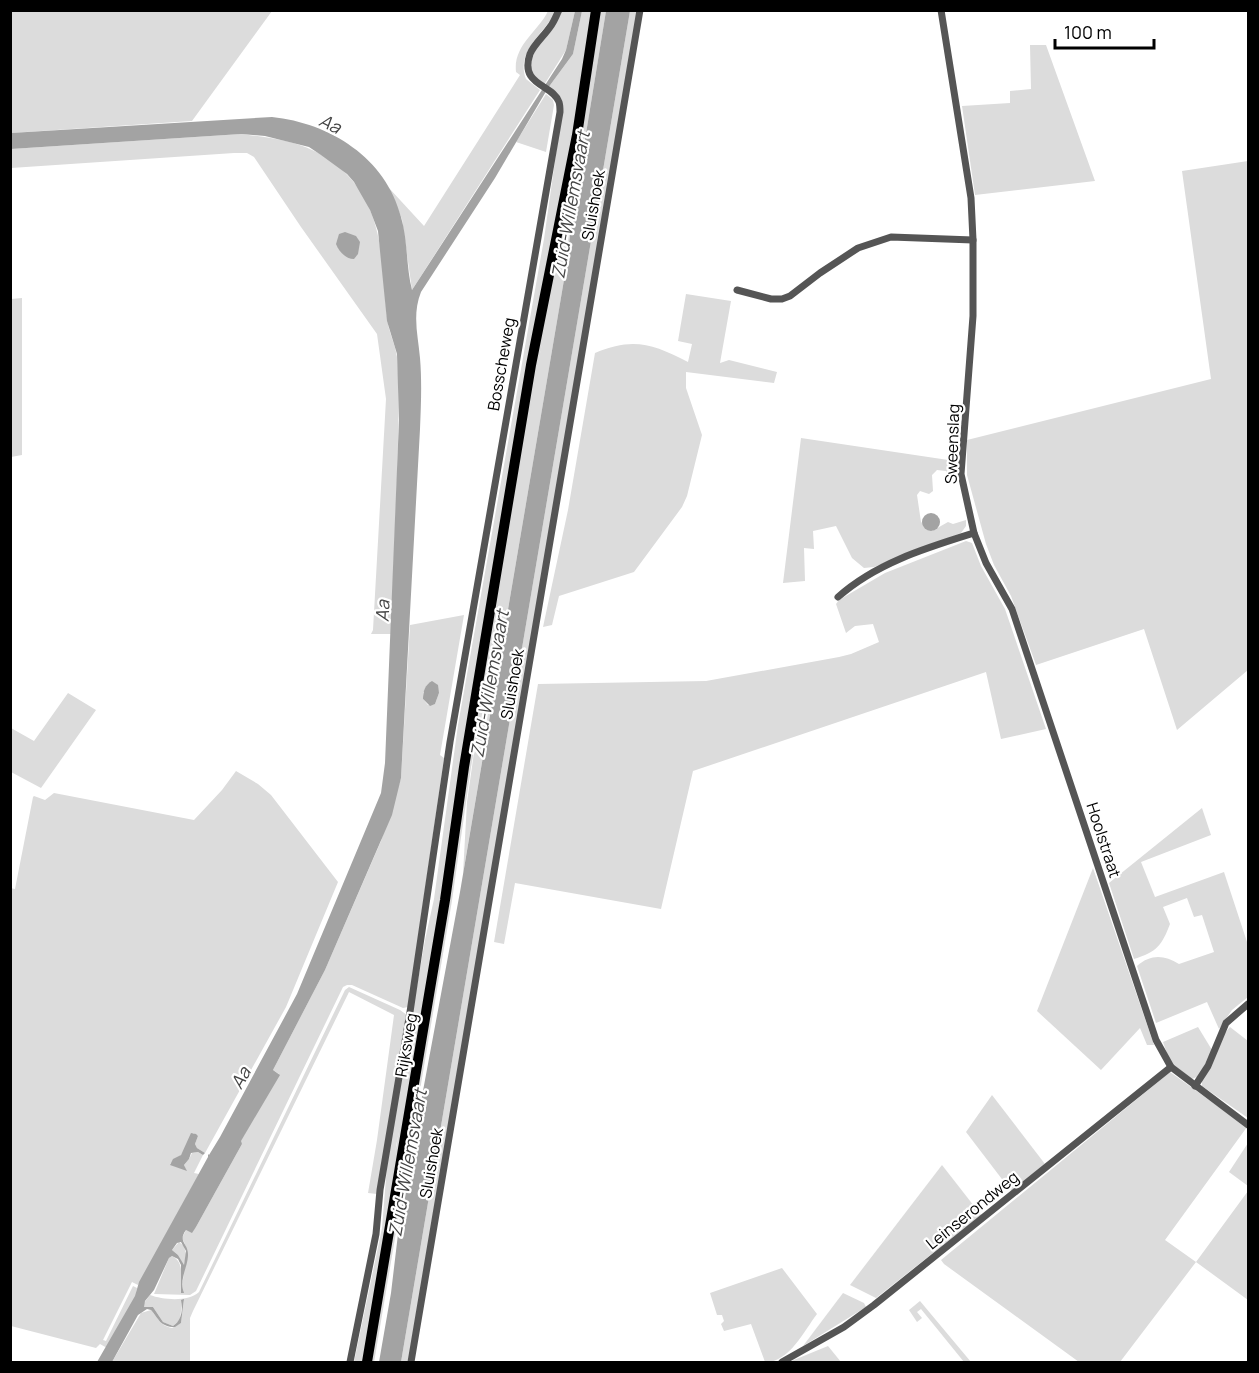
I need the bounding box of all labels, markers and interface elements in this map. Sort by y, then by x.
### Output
scale bar [1055,12,1154,50]
text: 100 m [1064,20,1112,44]
water label: Aa [316,108,346,139]
water label: Zuid-Willemsvaart [545,127,595,280]
street label: Sluishoek [576,167,610,242]
street label: Bosscheweg [482,316,520,412]
street label: Sweenslag [940,403,964,485]
water label: Aa [369,599,395,622]
water label: Zuid-Willemsvaart [464,606,514,759]
street label: Sluishoek [495,646,529,721]
street label: Hoolstraat [1081,799,1127,881]
street label: Rijksweg [390,1011,422,1079]
water label: Aa [224,1061,256,1093]
water label: Zuid-Willemsvaart [382,1085,432,1238]
street label: Sluishoek [414,1125,448,1200]
street label: Leinserondweg [921,1166,1023,1254]

